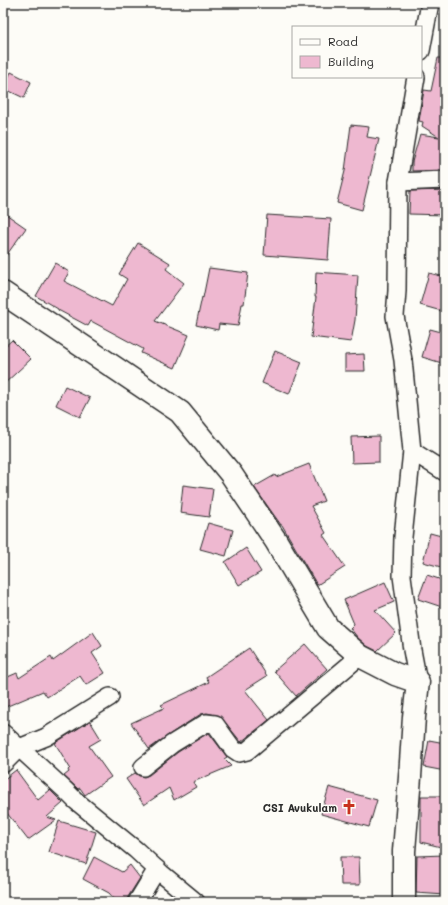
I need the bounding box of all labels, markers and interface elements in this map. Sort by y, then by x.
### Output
legend [292,26,422,78]
text: Road [328,33,358,49]
text: Building [328,53,374,69]
church icon: CSI Avukulam [340,798,358,816]
place label: CSI Avukulam [263,800,337,815]

